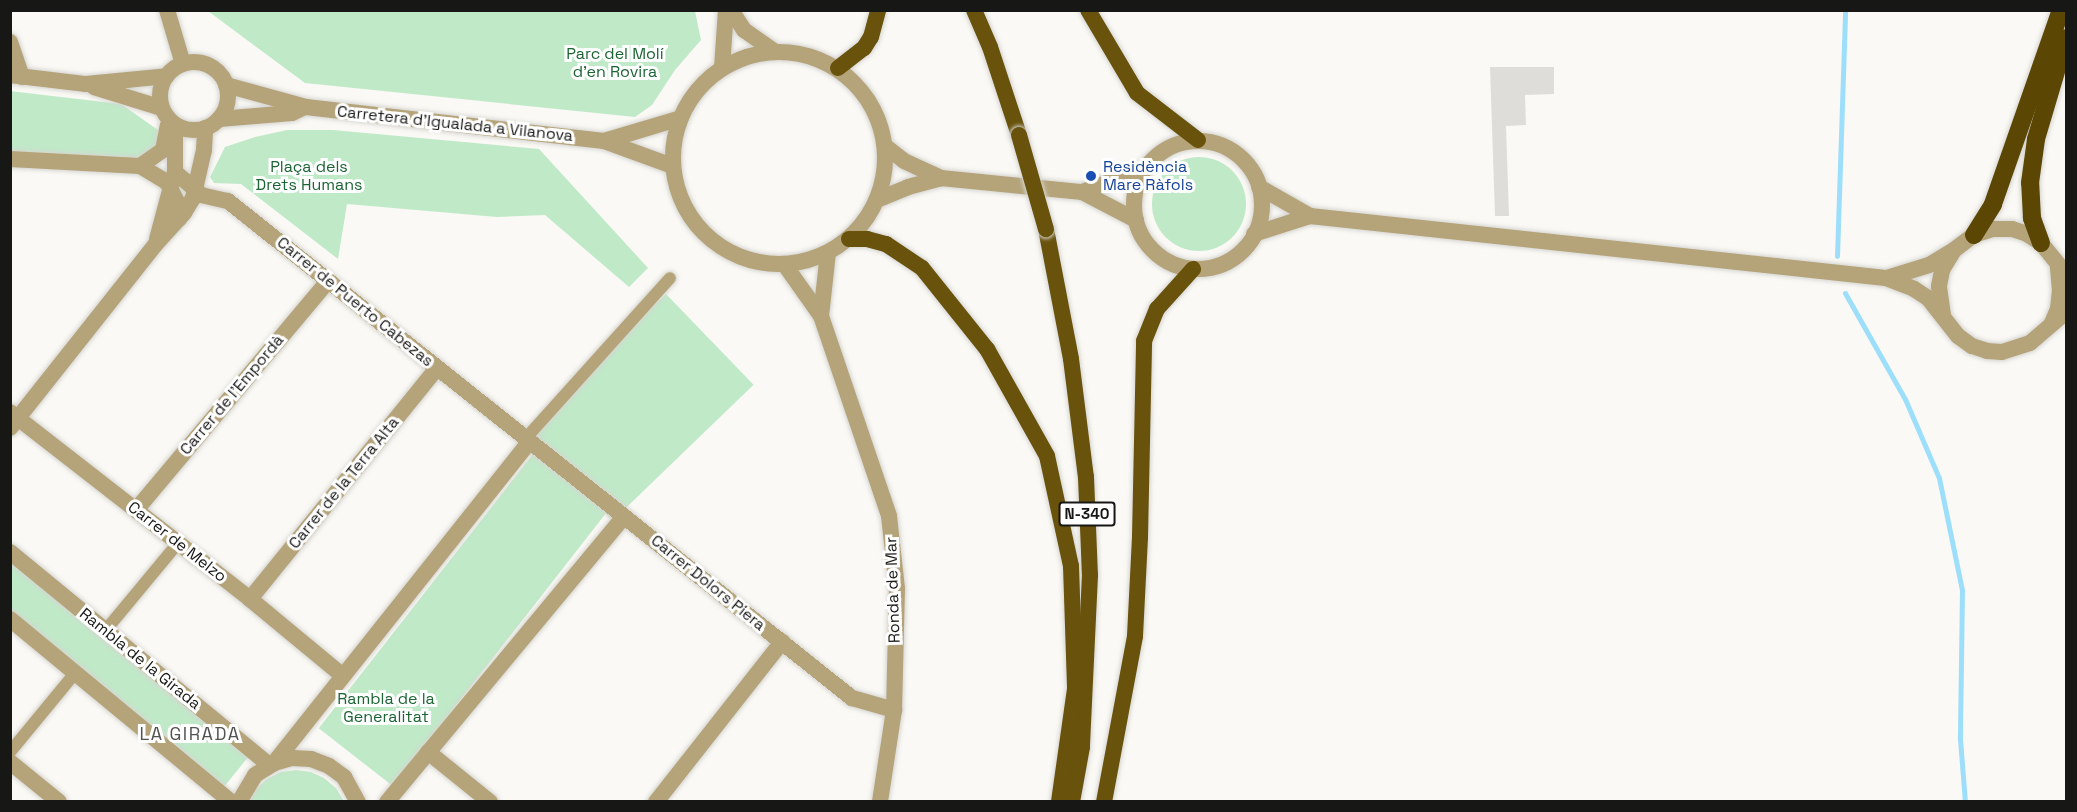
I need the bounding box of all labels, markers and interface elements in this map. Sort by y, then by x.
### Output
park label: Parc del Molí d'en Rovira [566,44,664,82]
street label: Carretera d'Igualada a Vilanova [336,102,574,146]
park label: Plaça dels Drets Humans [256,157,362,195]
place label: Residència Mare Ràfols [1103,157,1193,195]
marker: Residència Mare Ràfols [1084,169,1098,183]
street label: Carrer de Puerto Cabezas [273,233,437,371]
street label: Carrer de l'Empordà [176,331,288,459]
street label: Carrer de la Terra Alta [285,413,403,553]
street label: Carrer de Melzo [124,498,230,586]
road number: N-340 [1058,502,1116,526]
street label: Carrer Dolors Piera [647,531,769,635]
street label: Ronda de Mar [882,537,904,643]
street label: Rambla de la Girada [76,604,204,714]
park label: Rambla de la Generalitat [337,689,435,727]
district label: LA GIRADA [139,723,241,745]

